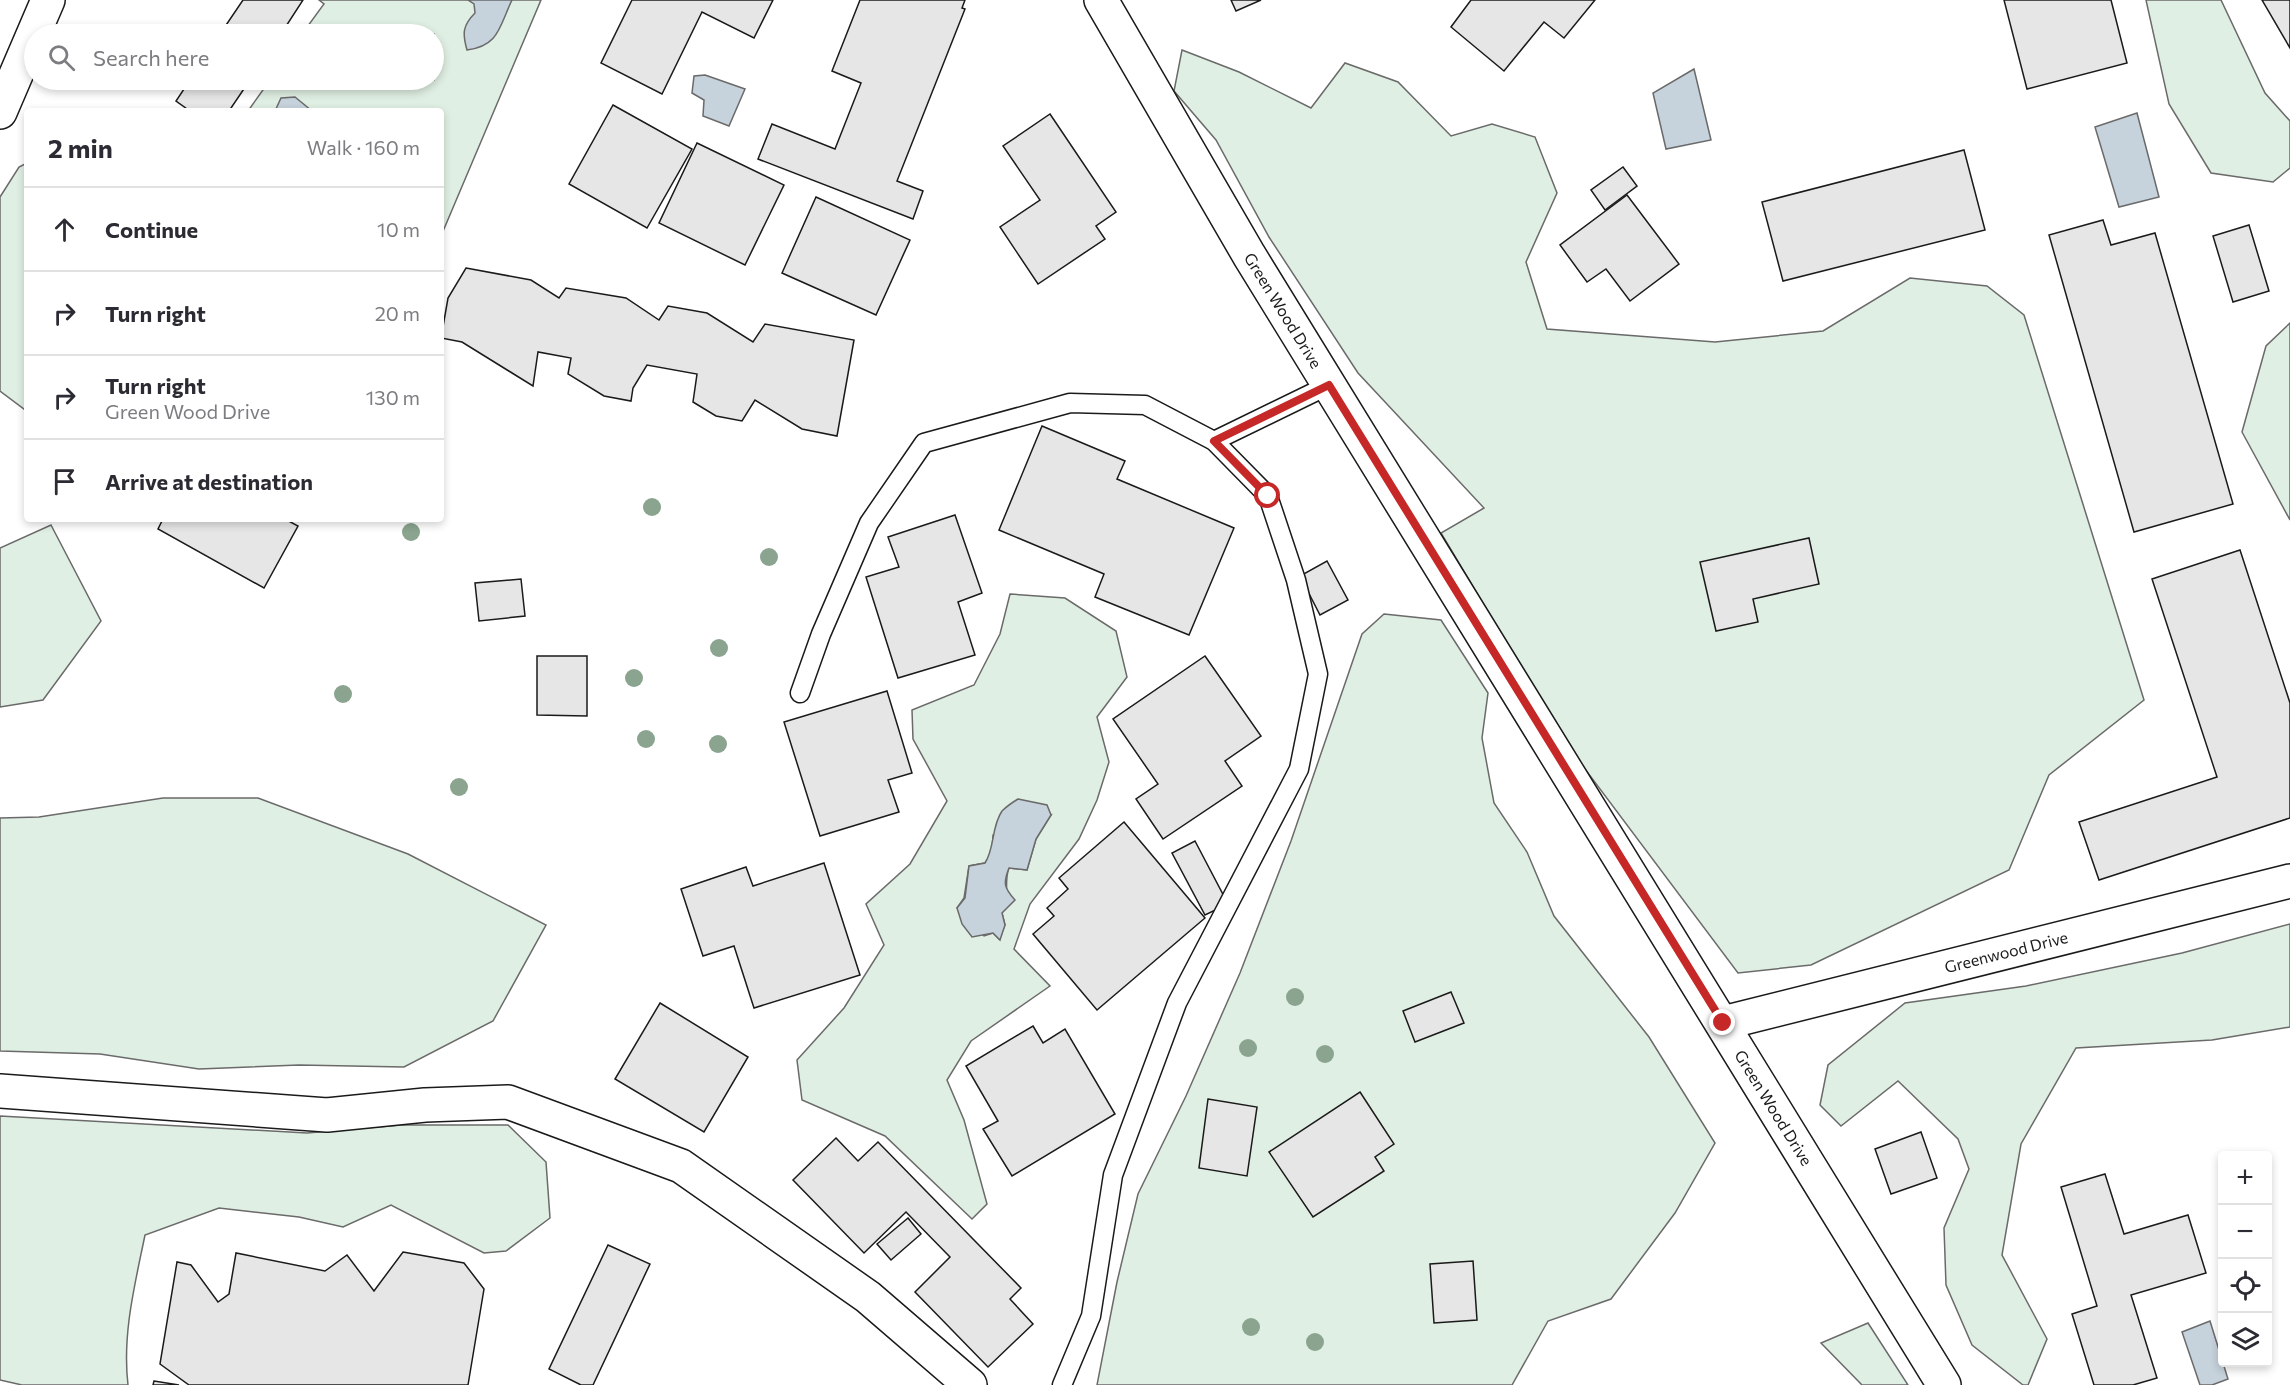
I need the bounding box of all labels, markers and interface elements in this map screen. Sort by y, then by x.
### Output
search box [24,24,444,90]
icon: search [45,41,78,74]
text: Search here [93,44,209,71]
text: 2 min [48,132,113,163]
text: Walk · 160 m [307,135,420,159]
icon: ahead [48,213,81,246]
text: Continue [105,216,198,243]
text: 10 m [377,217,420,241]
street label: Green Wood Drive [1241,249,1326,372]
icon: right [48,297,81,330]
text: Turn right [105,300,206,327]
text: 20 m [375,301,420,325]
text: Turn right [105,372,206,399]
icon: right [48,381,81,414]
text: 130 m [366,385,420,409]
text: Green Wood Drive [105,399,270,423]
icon: arrive [48,465,81,498]
text: Arrive at destination [105,468,313,495]
route start [1254,482,1280,508]
street label: Greenwood Drive [1942,927,2070,976]
route end [1709,1009,1735,1035]
street label: Green Wood Drive [1731,1046,1817,1169]
map controls [2218,1151,2272,1367]
button: + [2218,1151,2272,1205]
button: − [2218,1205,2272,1259]
button: locate [2218,1259,2272,1313]
button: layers [2218,1313,2272,1367]

